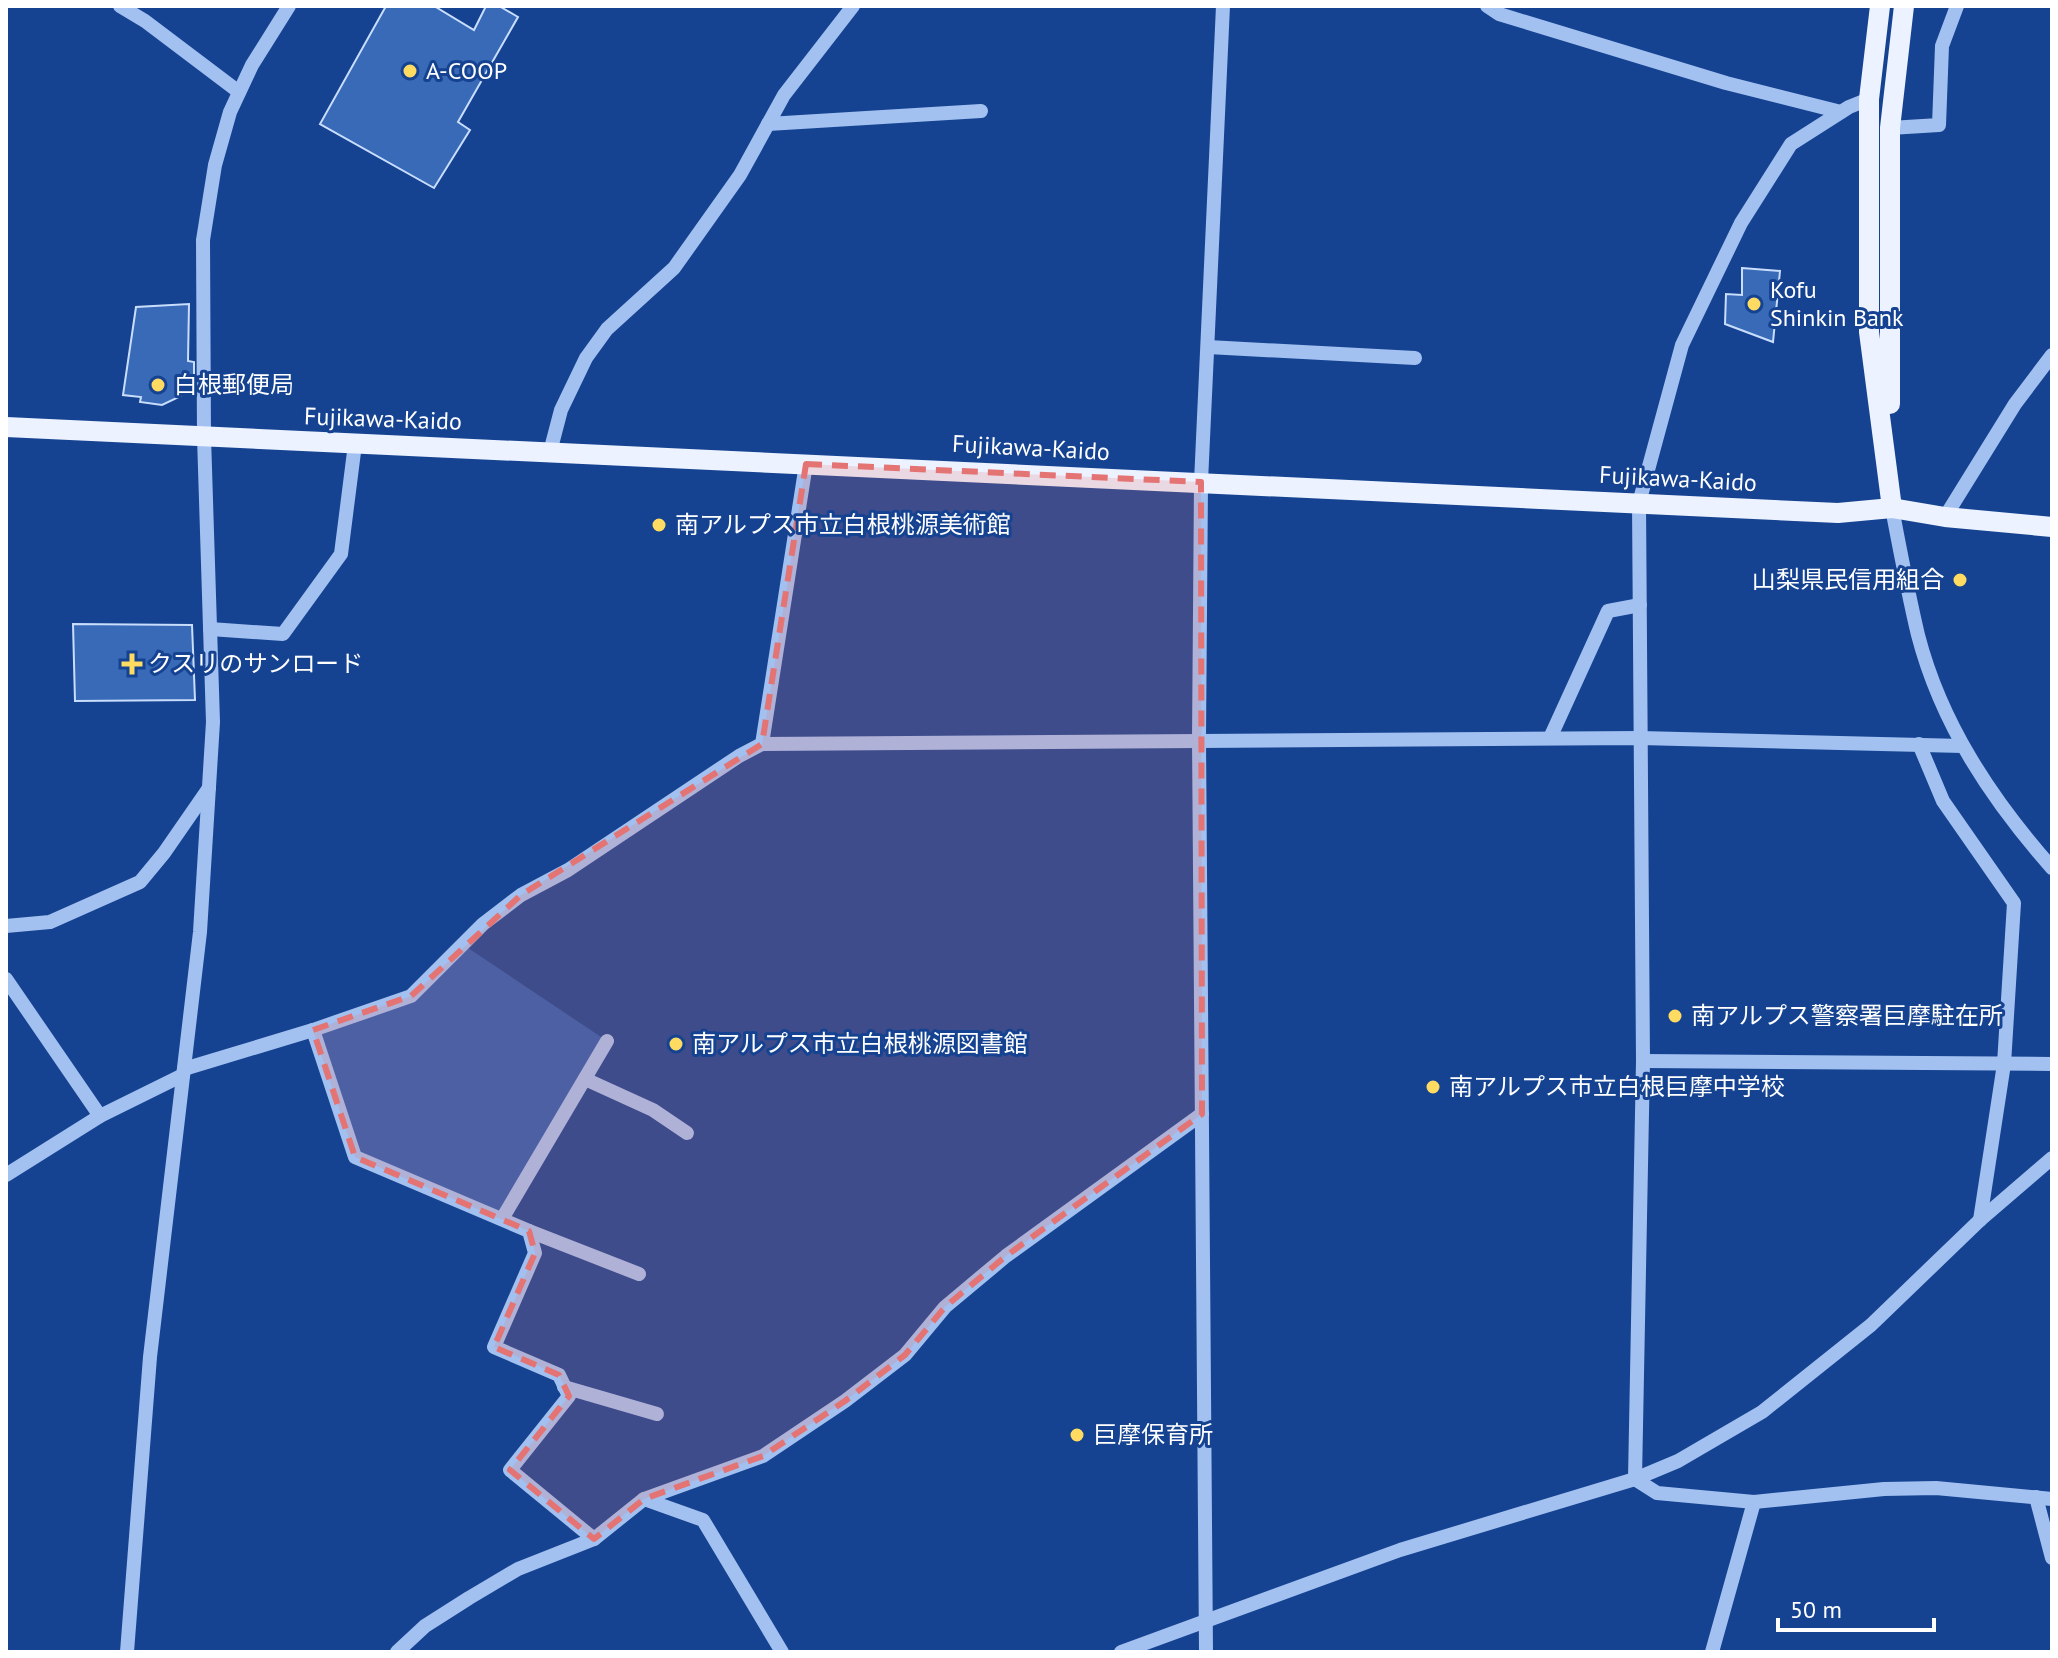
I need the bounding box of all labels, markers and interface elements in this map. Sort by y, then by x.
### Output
place label: A-COOP [426,55,507,86]
marker: A-COOP [401,62,419,80]
place label: Kofu Shinkin Bank [1770,274,1904,333]
marker: Kofu Shinkin Bank [1745,295,1763,313]
place label: 白根郵便局 [174,369,294,400]
marker: 白根郵便局 [149,376,167,394]
street label: Fujikawa-Kaido [304,400,462,437]
street label: Fujikawa-Kaido [951,428,1111,467]
street label: Fujikawa-Kaido [1598,459,1758,498]
place label: 南アルプス市立白根桃源美術館 [675,509,1011,540]
marker: 南アルプス市立白根桃源美術館 [650,516,668,534]
place label: 山梨県民信用組合 [1752,564,1944,595]
marker: 山梨県民信用組合 [1951,571,1969,589]
place label: クスリのサンロード [148,648,363,679]
marker: クスリのサンロード [123,655,141,673]
place label: 南アルプス警察署巨摩駐在所 [1691,1000,2003,1031]
marker: 南アルプス警察署巨摩駐在所 [1666,1007,1684,1025]
place label: 南アルプス市立白根桃源図書館 [692,1028,1028,1059]
marker: 南アルプス市立白根桃源図書館 [667,1035,685,1053]
place label: 南アルプス市立白根巨摩中学校 [1449,1071,1785,1102]
marker: 南アルプス市立白根巨摩中学校 [1424,1078,1442,1096]
place label: 巨摩保育所 [1093,1419,1213,1450]
marker: 巨摩保育所 [1068,1426,1086,1444]
scale bar [1778,1582,1934,1632]
text: 50 m [1790,1594,1842,1625]

